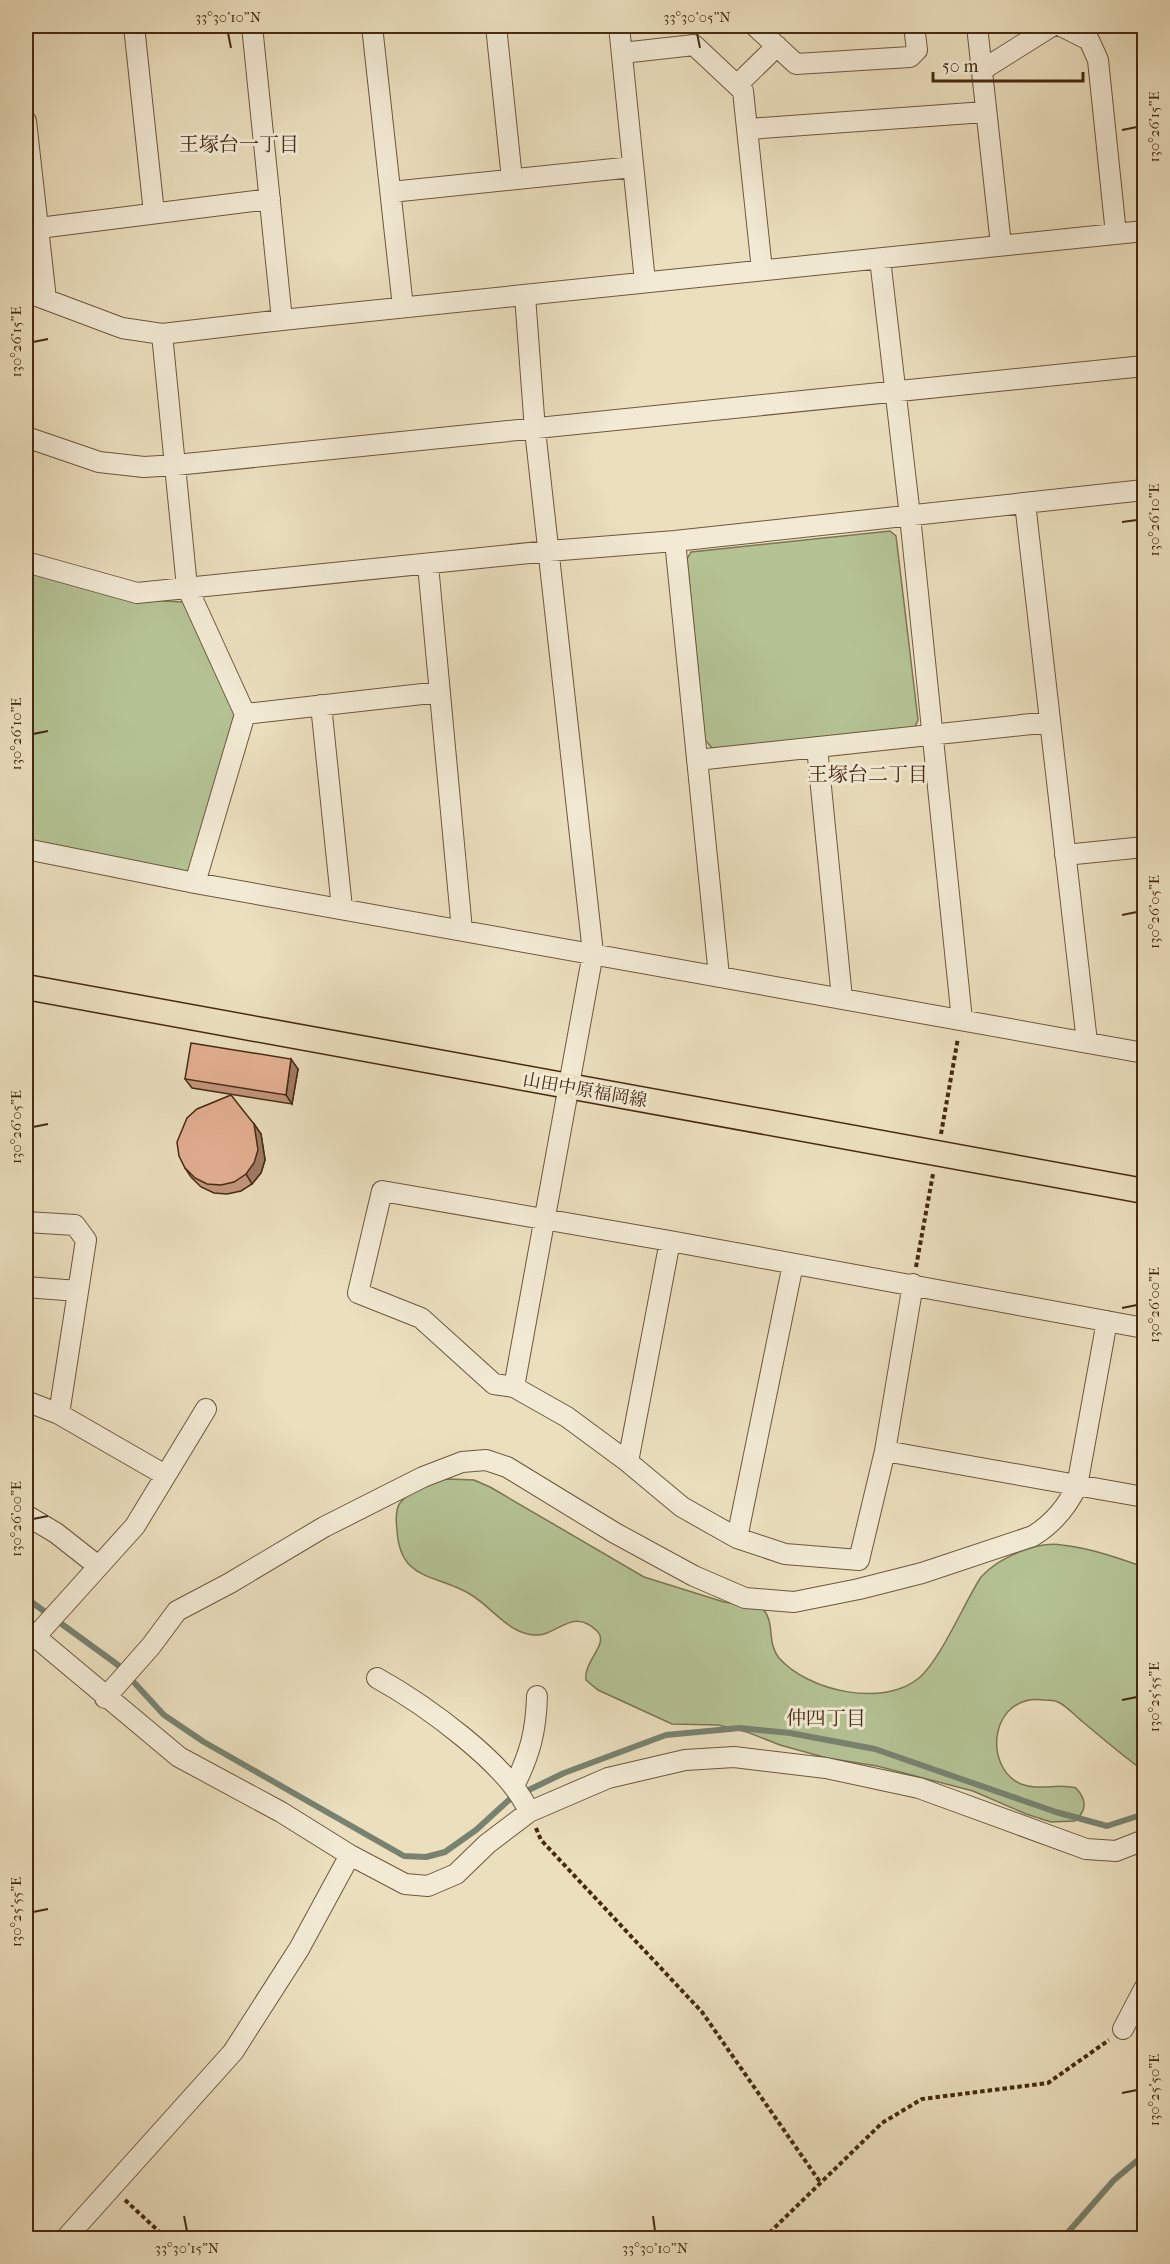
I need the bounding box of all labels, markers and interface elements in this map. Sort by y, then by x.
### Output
text: 33°30'10"N [195,8,262,26]
text: 33°30'05"N [663,8,731,26]
scale bar [933,45,1083,83]
text: 50 m [942,56,979,77]
text: 130°26'15"E [1145,91,1163,163]
district label: 王塚台一丁目 [179,133,299,156]
text: 130°26'15"E [7,306,25,378]
text: 130°26'10"E [1145,484,1163,556]
text: 130°26'10"E [7,698,25,770]
district label: 王塚台二丁目 [808,763,928,786]
text: 130°26'05"E [1145,875,1163,949]
street label: 山田中原福岡線 [521,1069,649,1112]
text: 130°26'05"E [7,1090,25,1164]
text: 130°26'00"E [1145,1267,1163,1343]
text: 130°26'00"E [7,1481,25,1557]
text: 130°25'55"E [1145,1662,1163,1732]
district label: 仲四丁目 [786,1707,866,1730]
text: 130°25'55"E [7,1877,25,1947]
text: 130°25'50"E [1145,2054,1163,2126]
text: 33°30'15"N [155,2239,220,2257]
text: 33°30'10"N [622,2239,689,2257]

